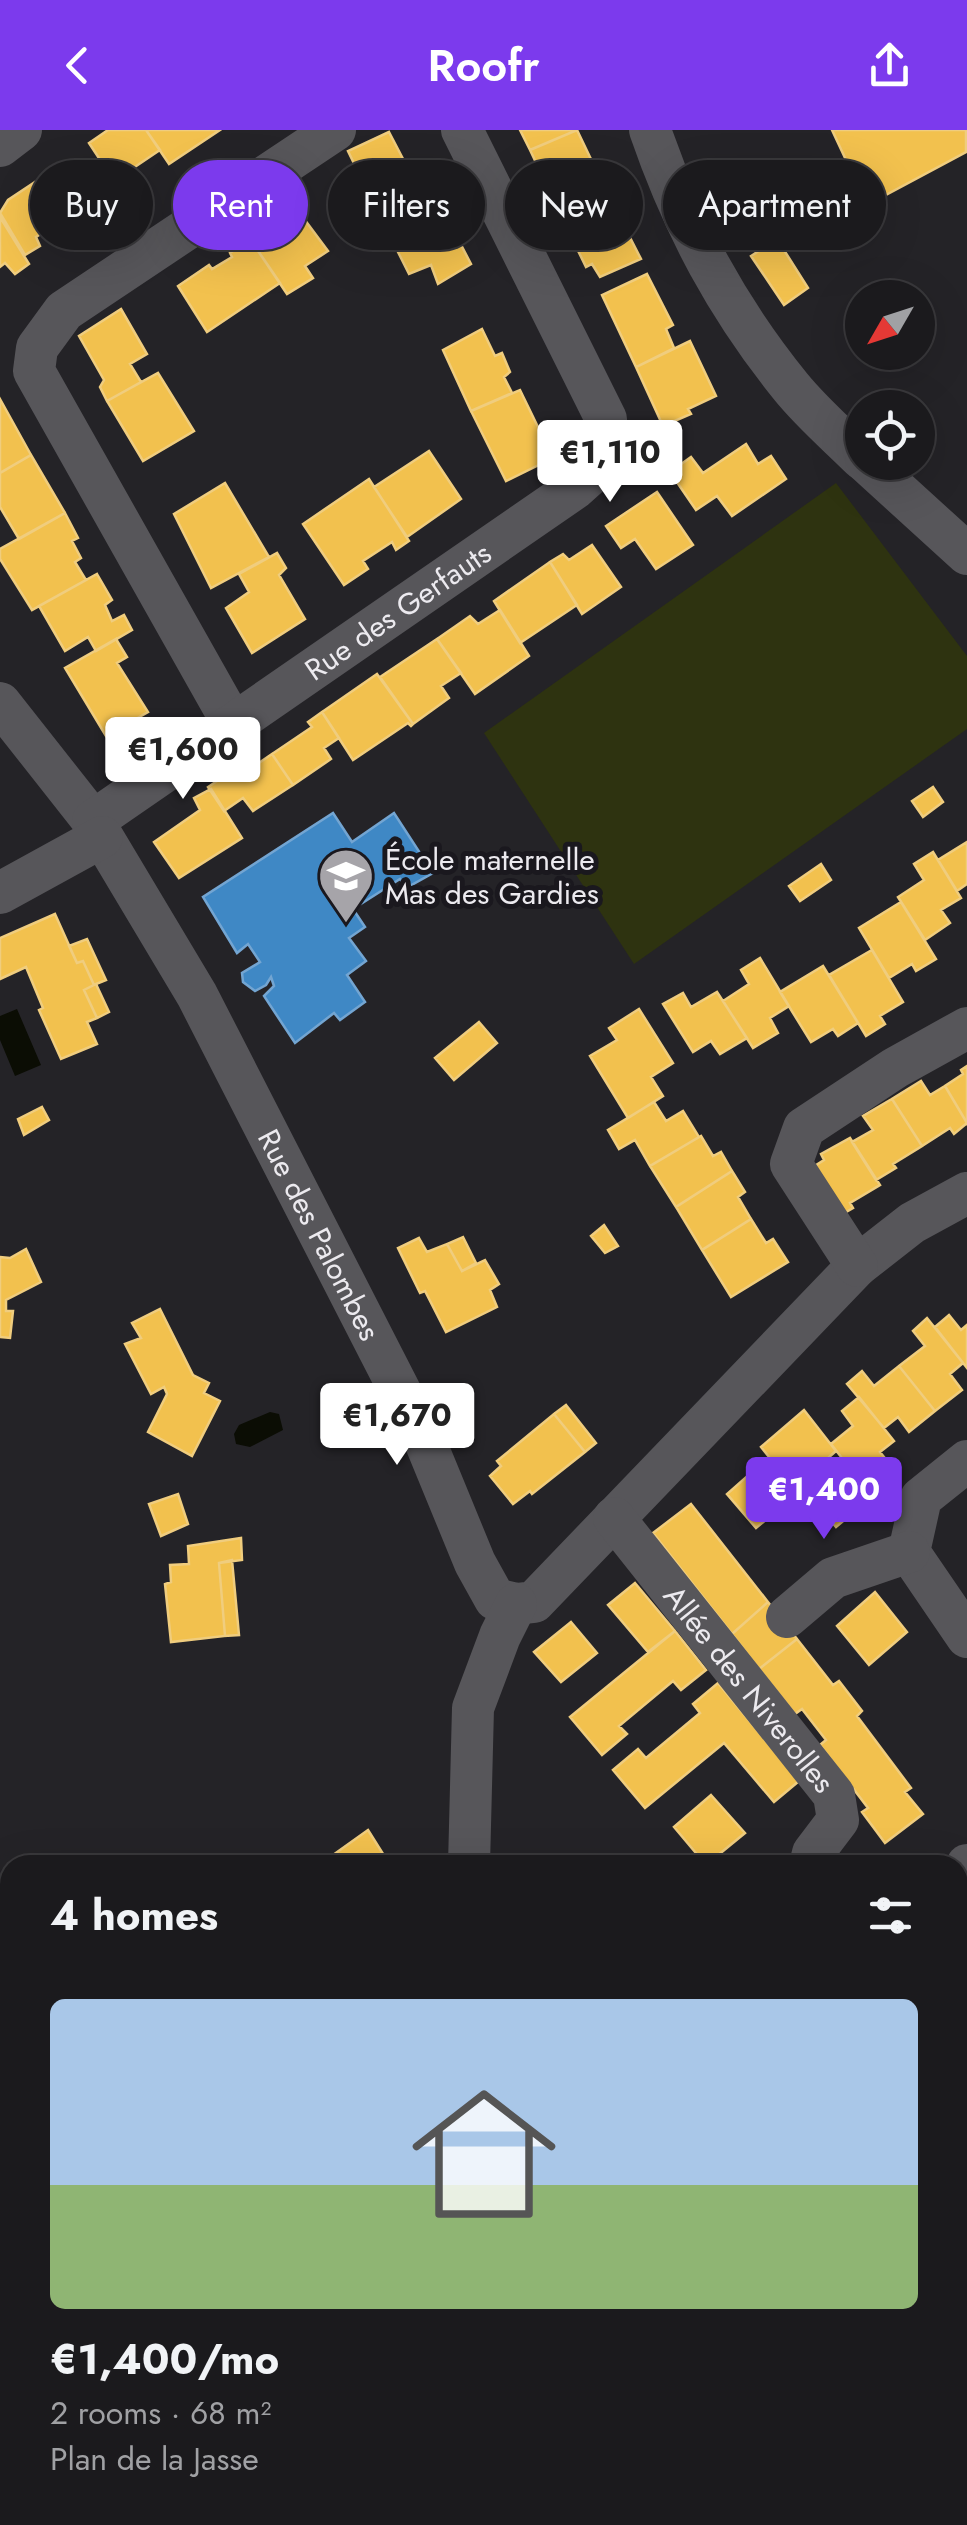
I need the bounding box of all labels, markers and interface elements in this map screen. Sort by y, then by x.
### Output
text: Roofr [428,33,539,98]
icon: back [50,38,105,93]
icon: share [862,38,917,93]
chip: Buy [30,160,153,250]
chip: Rent [173,160,308,250]
chip: Filters [328,160,485,250]
chip: New [505,160,643,250]
chip: Apartment [663,160,886,250]
north arrow [845,280,935,370]
map controls [845,280,935,480]
button: locate [845,390,935,480]
pin: €1,110 [529,420,691,505]
text: €1,110 [559,429,661,475]
street label: Rue des Gerfauts [296,531,499,690]
pin: €1,600 [102,717,264,802]
text: €1,600 [127,726,239,772]
place label: École maternelle Mas des Gardies [385,838,599,915]
school or university icon: École maternelle Mas des Gardies [316,846,376,925]
street label: Rue des Palombes [248,1121,392,1347]
pin: €1,670 [316,1383,478,1468]
text: €1,670 [342,1392,452,1438]
pin: €1,400 [743,1457,905,1542]
text: €1,400 [768,1466,880,1512]
street label: Allée des Niverolles [654,1576,845,1802]
text: 4 homes [50,1885,218,1946]
icon: filters [863,1888,918,1943]
icon: home [394,2064,574,2244]
text: €1,400/mo [50,2329,279,2390]
text: 2 rooms · 68 m² [50,2390,271,2436]
text: Plan de la Jasse [50,2436,259,2482]

